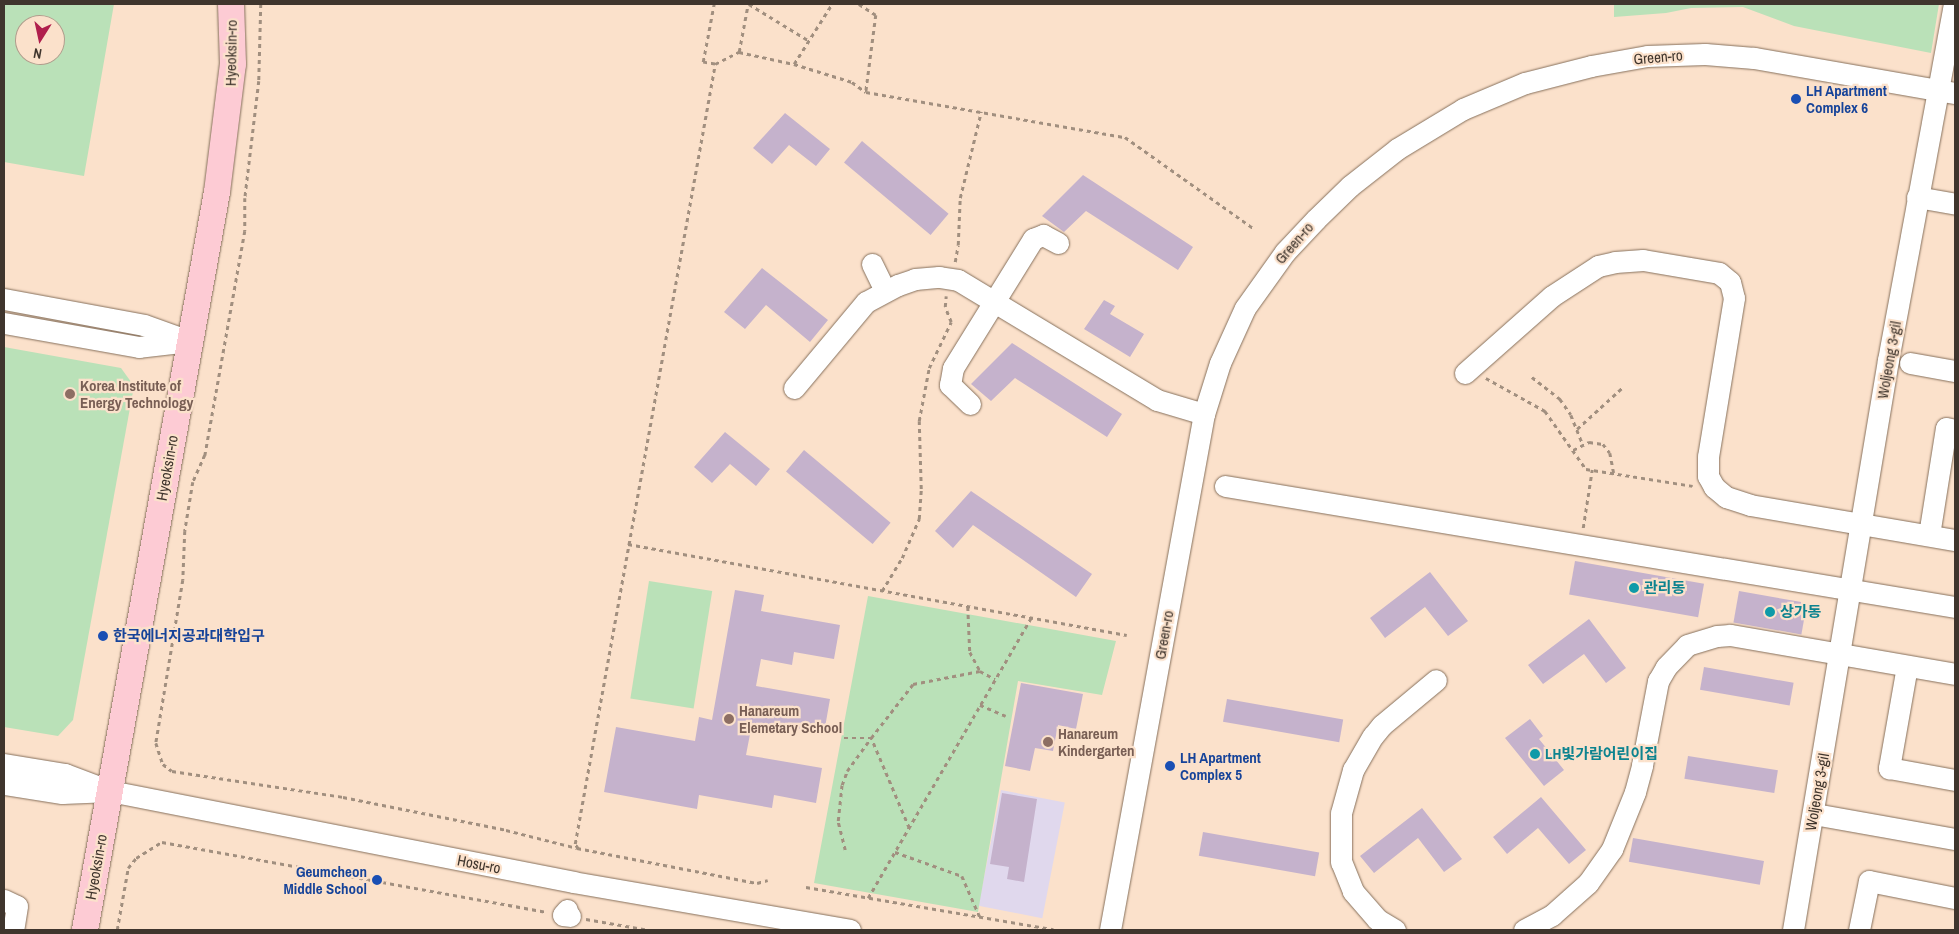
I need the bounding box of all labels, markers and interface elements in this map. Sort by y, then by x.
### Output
north arrow [15,15,65,65]
street label: Hyeoksin-ro [221,20,241,86]
text: N [32,44,43,63]
street label: Green-ro [1633,46,1683,68]
place label: LH Apartment Complex 6 [1806,81,1887,116]
marker: LH Apartment Complex 6 [1790,93,1802,105]
street label: Green-ro [1271,219,1317,267]
street label: Woljeong 3-gil [1873,320,1905,400]
place label: Korea Institute of Energy Technology [80,376,193,411]
marker: Korea Institute of Energy Technology [64,388,76,400]
street label: Hyeoksin-ro [152,434,182,502]
place label: 관리동 [1644,579,1685,597]
marker: 관리동 [1628,582,1640,594]
place label: 상가동 [1780,603,1821,621]
marker: 상가동 [1764,606,1776,618]
street label: Green-ro [1151,609,1177,661]
place label: 한국에너지공과대학입구 [113,627,265,645]
marker: 한국에너지공과대학입구 [97,630,109,642]
place label: Hanareum Elemetary School [739,701,842,736]
marker: Hanareum Elemetary School [723,713,735,725]
place label: Hanareum Kindergarten [1058,724,1135,759]
marker: Hanareum Kindergarten [1042,736,1054,748]
place label: LH빛가람어린이집 [1545,745,1658,763]
place label: LH Apartment Complex 5 [1180,748,1261,783]
marker: LH빛가람어린이집 [1529,748,1541,760]
street label: Woljeong 3-gil [1801,752,1833,832]
marker: LH Apartment Complex 5 [1164,760,1176,772]
street label: Hyeoksin-ro [81,833,111,901]
street label: Hosu-ro [456,851,502,877]
place label: Geumcheon Middle School [284,862,367,897]
marker: Geumcheon Middle School [371,874,383,886]

